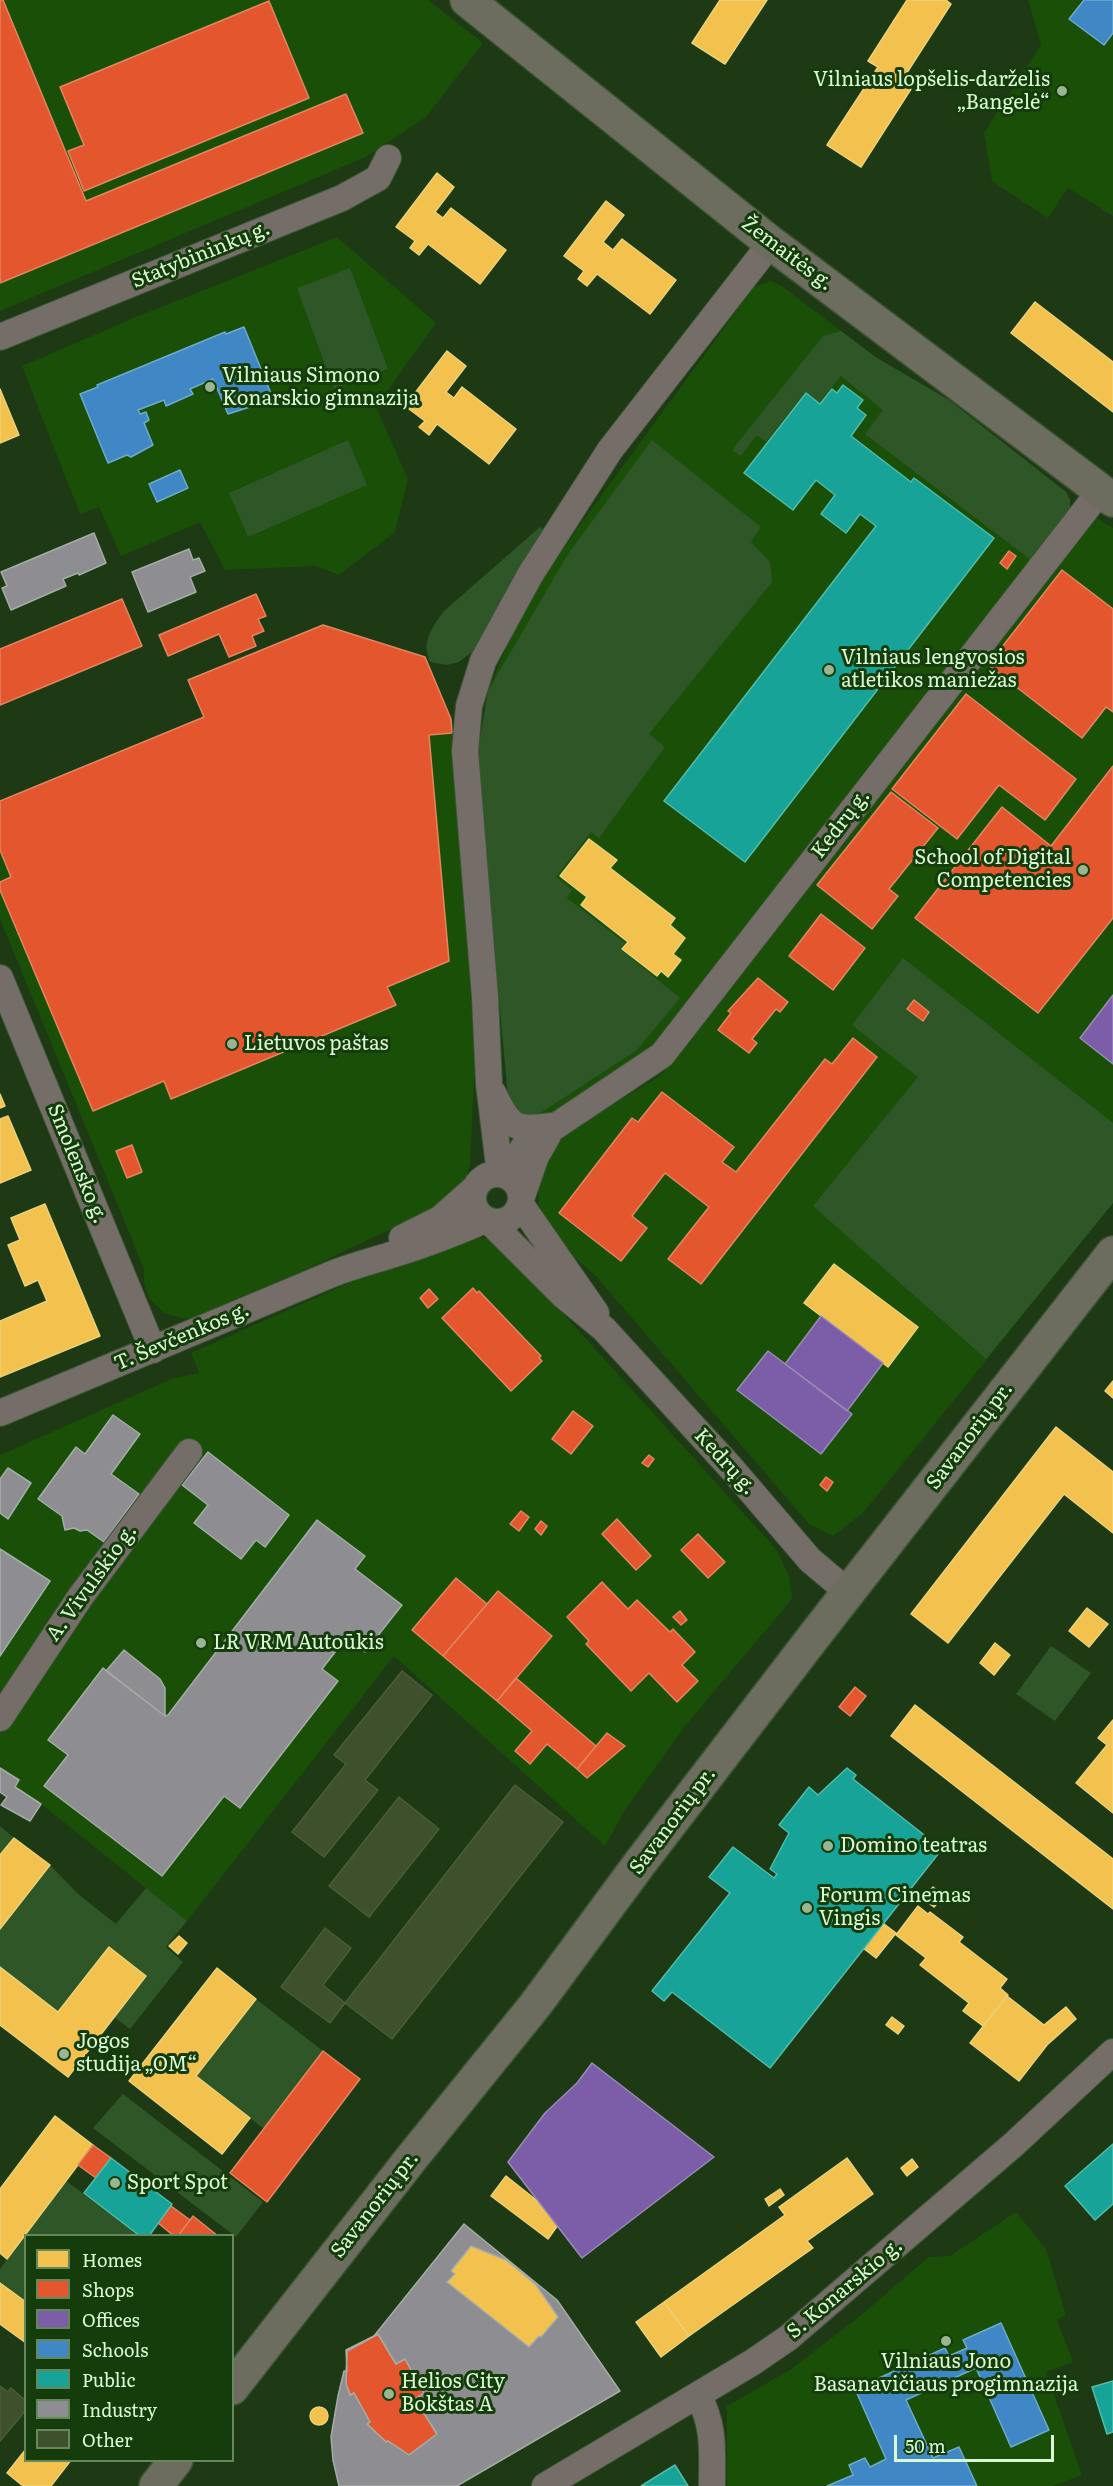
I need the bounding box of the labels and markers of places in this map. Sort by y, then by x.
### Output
place label: Vilniaus lopšelis-darželis „Bangelė“ [813,68,1050,115]
marker: Vilniaus lopšelis-darželis „Bangelė“ [1055,84,1069,98]
place label: Vilniaus Simono Konarskio gimnazija [222,364,419,411]
marker: Vilniaus Simono Konarskio gimnazija [203,380,217,394]
place label: Vilniaus lengvosios atletikos maniežas [841,646,1025,693]
marker: Vilniaus lengvosios atletikos maniežas [822,663,836,677]
place label: School of Digital Competencies [914,846,1071,893]
marker: School of Digital Competencies [1076,863,1090,877]
place label: Lietuvos paštas [244,1032,388,1056]
marker: Lietuvos paštas [225,1037,239,1051]
place label: LR VRM Autoūkis [213,1631,384,1655]
marker: LR VRM Autoūkis [194,1636,208,1650]
place label: Domino teatras [840,1834,987,1858]
marker: Domino teatras [821,1839,835,1853]
place label: Forum Cinemas Vingis [819,1884,971,1931]
marker: Forum Cinemas Vingis [800,1901,814,1915]
place label: Jogos studija „OM“ [76,2030,198,2077]
marker: Jogos studija „OM“ [57,2047,71,2061]
place label: Sport Spot [127,2171,228,2195]
marker: Sport Spot [108,2176,122,2190]
marker: Vilniaus Jono Basanavičiaus progimnazija [939,2334,953,2348]
place label: Vilniaus Jono Basanavičiaus progimnazija [814,2350,1078,2397]
place label: Helios City Bokštas A [401,2370,505,2417]
marker: Helios City Bokštas A [382,2387,396,2401]

